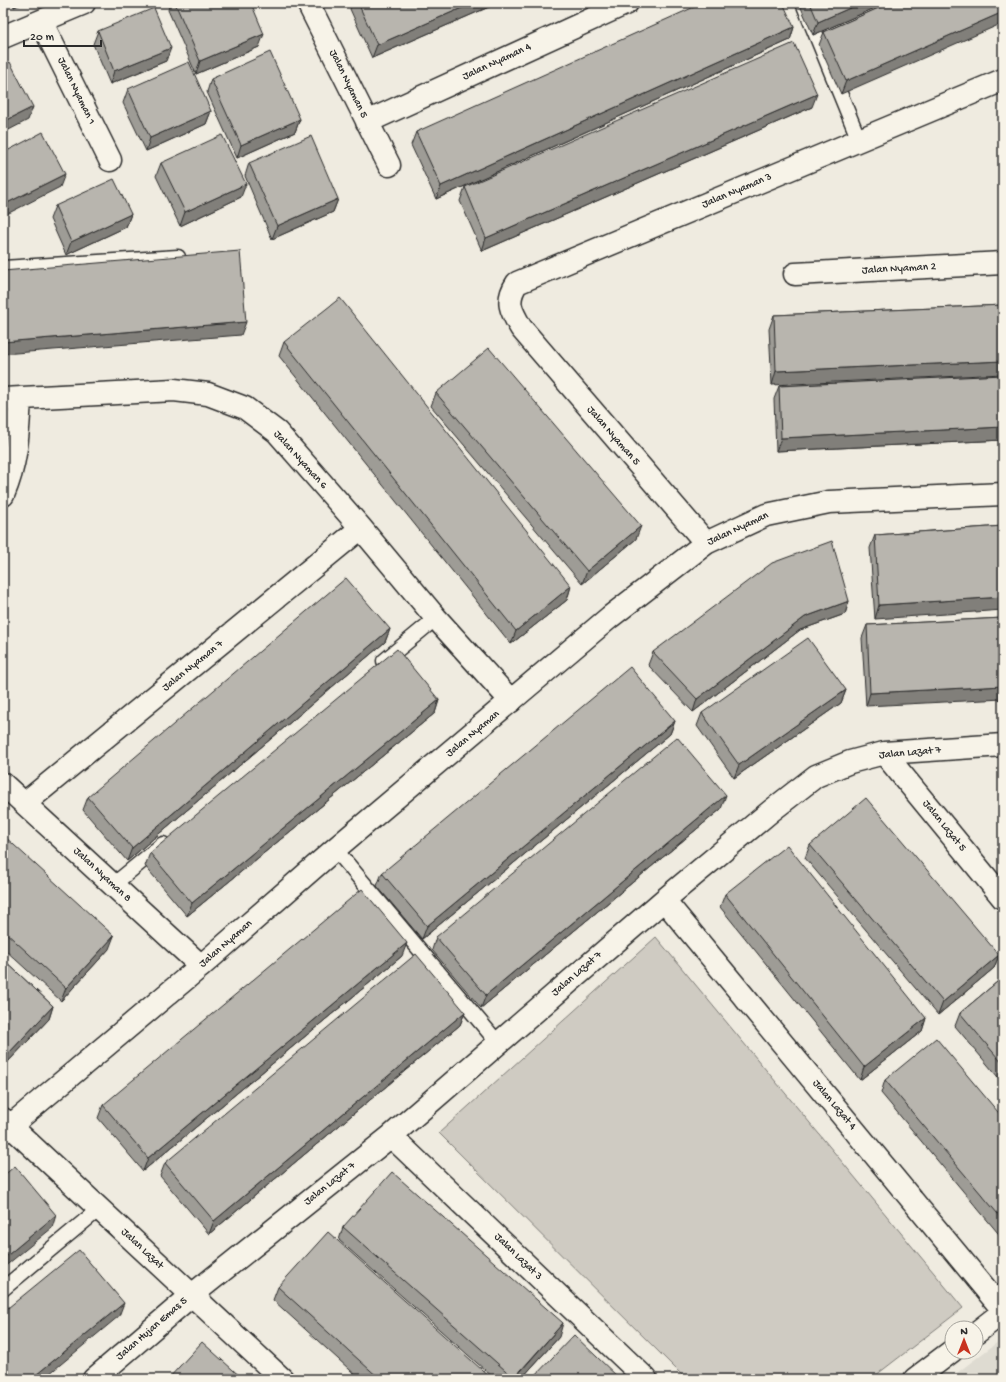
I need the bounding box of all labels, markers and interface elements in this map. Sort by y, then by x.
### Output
scale bar [24,22,101,48]
text: 20 m [30,31,55,45]
street label: Jalan Nyaman 4 [461,41,534,83]
street label: Jalan Nyaman 5 [326,48,370,120]
street label: Jalan Nyaman 1 [55,55,97,127]
street label: Jalan Nyaman 3 [700,171,774,211]
street label: Jalan Nyaman 2 [862,261,937,277]
street label: Jalan Nyaman 5 [584,404,642,468]
street label: Jalan Nyaman 6 [271,428,330,492]
street label: Jalan Nyaman [705,509,771,548]
street label: Jalan Nyaman 7 [160,638,226,694]
street label: Jalan Nyaman [444,708,503,760]
street label: Jalan Lazat 7 [878,744,942,762]
street label: Jalan Lazat 5 [920,798,968,854]
street label: Jalan Nyaman 8 [71,845,133,905]
street label: Jalan Nyaman [197,917,255,970]
street label: Jalan Lazat 7 [550,949,605,999]
street label: Jalan Lazat 4 [810,1078,859,1133]
street label: Jalan Lazat 7 [302,1160,358,1208]
street label: Jalan Lazat [118,1226,167,1273]
street label: Jalan Lazat 3 [491,1231,545,1283]
street label: Jalan Hujan Emas 5 [114,1295,190,1363]
north arrow [944,1320,984,1360]
text: N [960,1326,968,1338]

